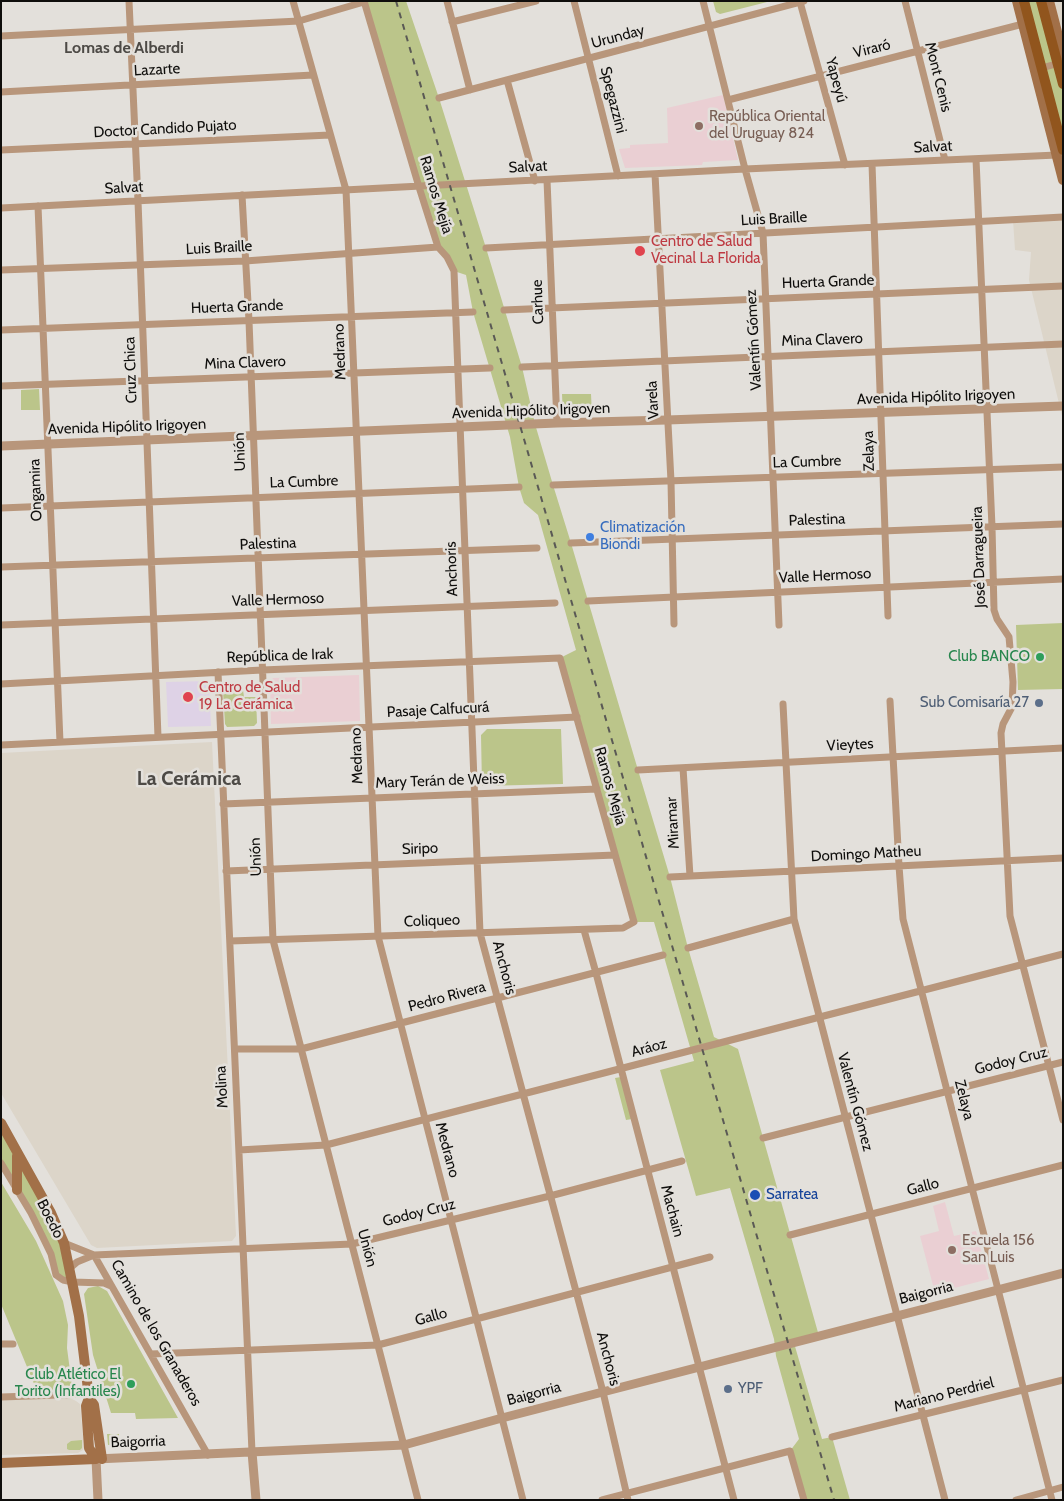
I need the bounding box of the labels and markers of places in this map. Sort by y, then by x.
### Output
place label: República Oriental del Uruguay 824 [709,108,825,143]
marker: República Oriental del Uruguay 824 [693,120,705,132]
place label: Centro de Salud Vecinal La Florida [651,233,761,268]
marker: Centro de Salud Vecinal La Florida [633,244,647,258]
place label: Climatización Biondi [600,519,685,554]
marker: Climatización Biondi [584,531,596,543]
place label: Club BANCO [948,648,1030,666]
marker: Club BANCO [1034,651,1046,663]
place label: Centro de Salud 19 La Cerámica [199,679,300,714]
marker: Centro de Salud 19 La Cerámica [181,690,195,704]
place label: Sub Comisaría 27 [920,694,1029,712]
marker: Sub Comisaría 27 [1033,697,1045,709]
place label: Sarratea [766,1186,818,1204]
marker: Sarratea [748,1188,762,1202]
place label: Escuela 156 San Luis [962,1232,1034,1267]
marker: Escuela 156 San Luis [946,1244,958,1256]
place label: Club Atlético El Torito (Infantiles) [15,1366,121,1401]
marker: Club Atlético El Torito (Infantiles) [125,1378,137,1390]
place label: YPF [738,1380,763,1398]
marker: YPF [722,1383,734,1395]

